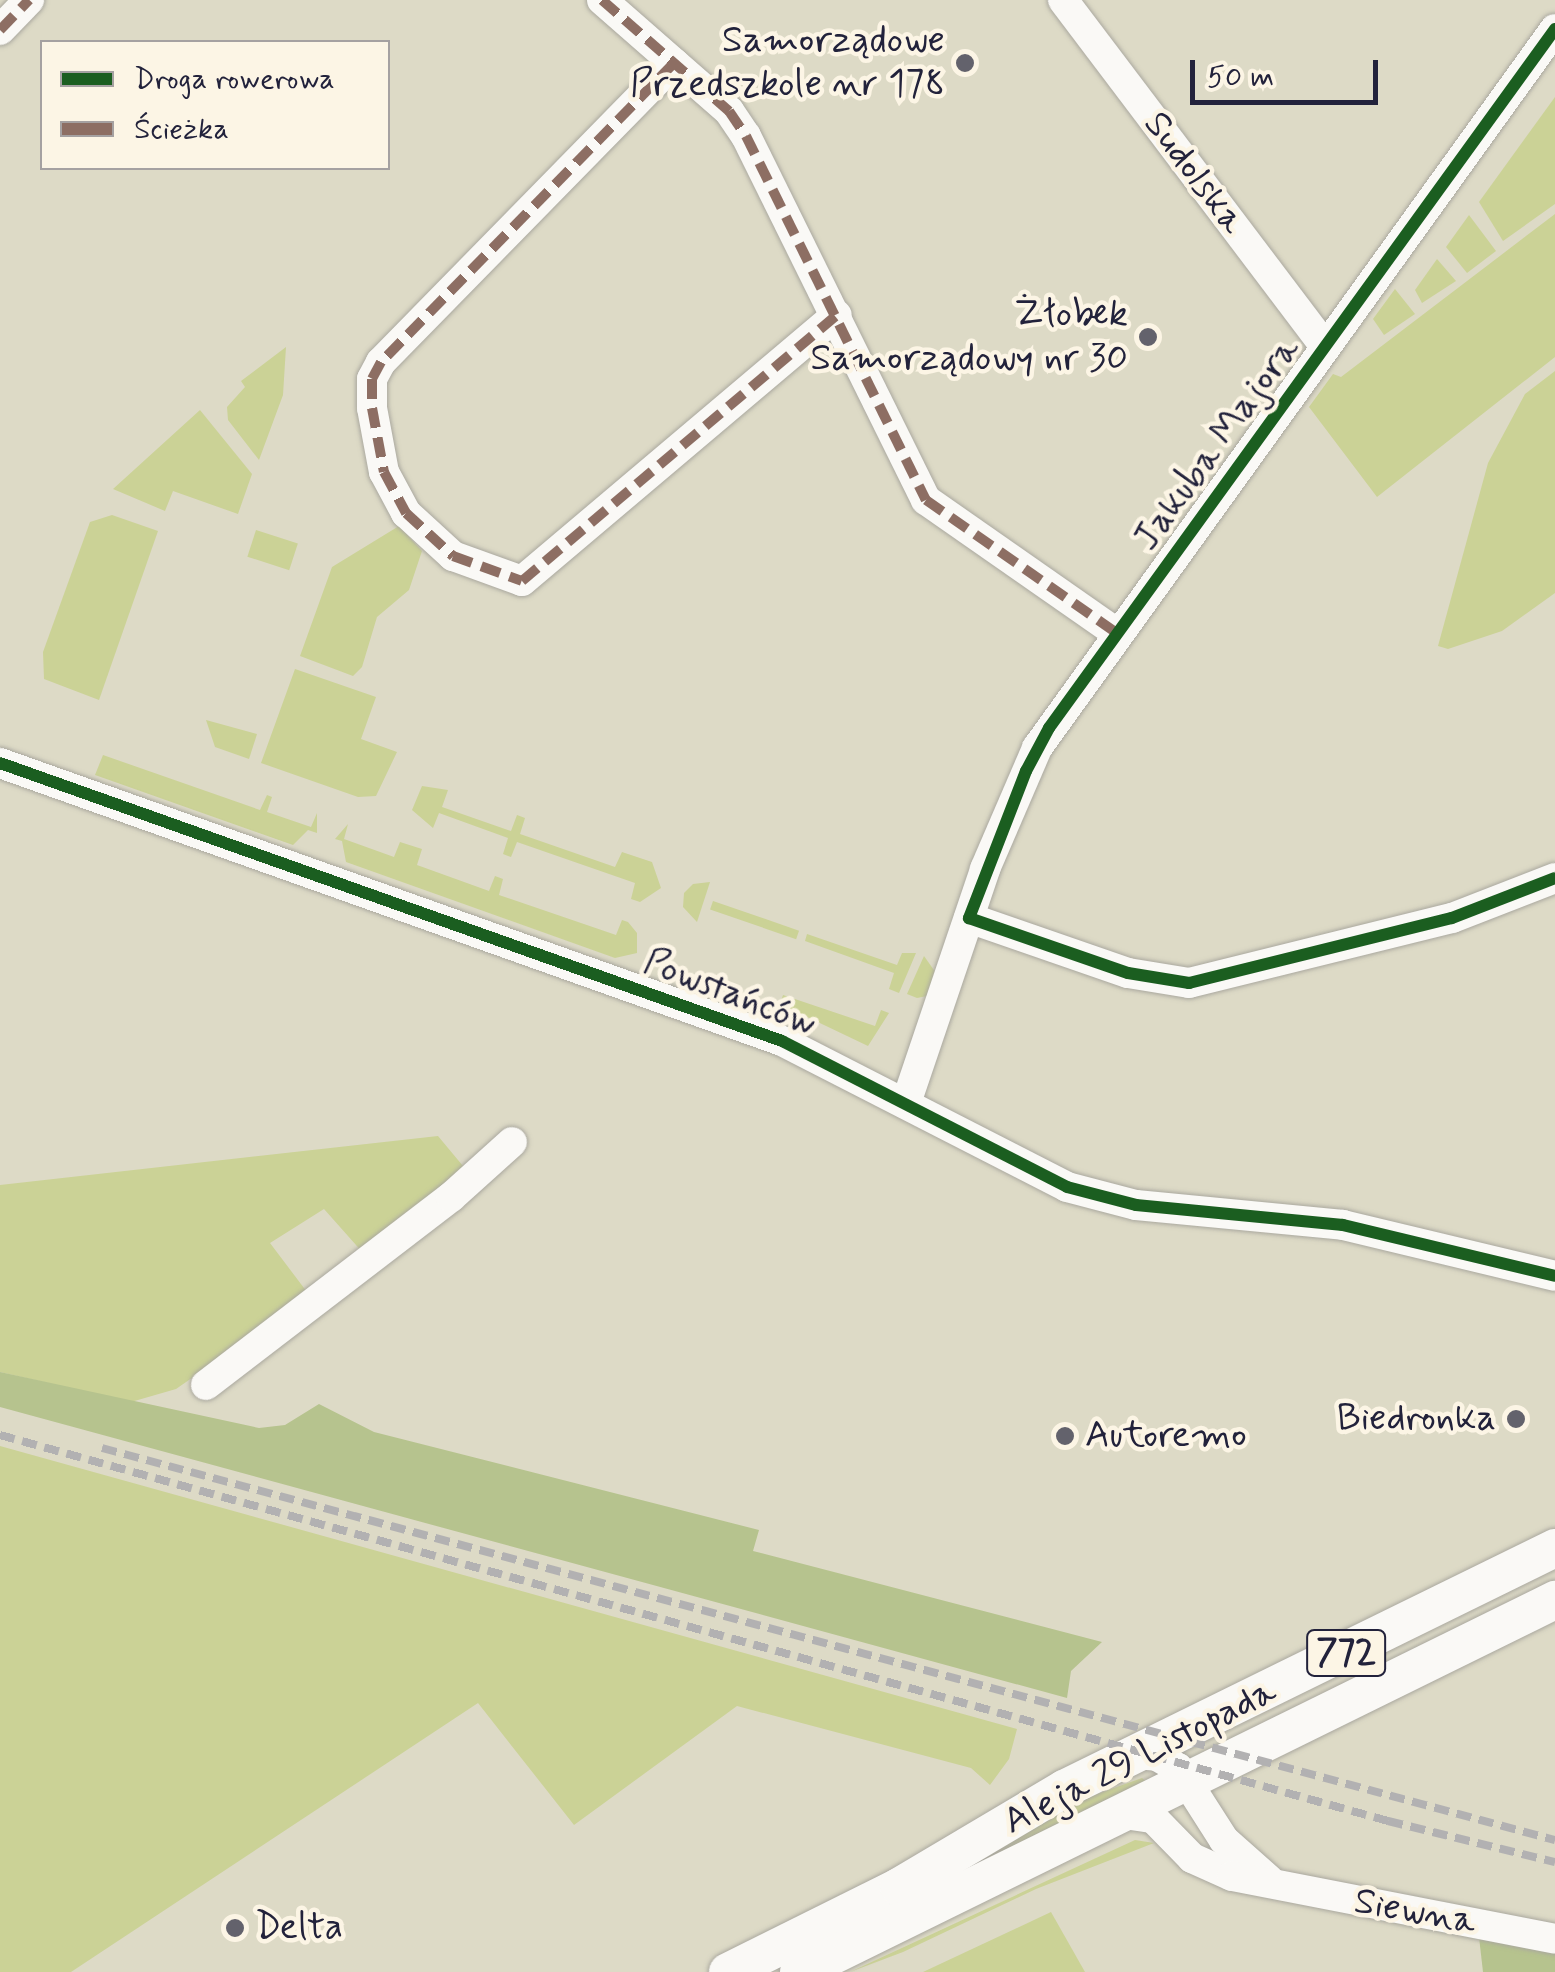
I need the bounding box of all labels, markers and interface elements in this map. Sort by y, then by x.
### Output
place label: Samorządowe Przedszkole nr 178 [641,18,945,107]
legend [40,40,390,170]
scale bar [1195,40,1382,102]
marker: Samorządowe Przedszkole nr 178 [954,52,976,74]
text: 50 m [1207,58,1274,97]
text: Droga rowerowa [134,60,335,99]
street label: Sudolska [1133,103,1255,243]
text: Ścieżka [134,110,229,149]
place label: Żłobek Samorządowy nr 30 [810,292,1128,382]
marker: Żłobek Samorządowy nr 30 [1137,326,1159,348]
street label: Jakuba Majora [1124,328,1310,560]
street label: Powstańców [637,939,823,1047]
place label: Biedronka [1337,1396,1496,1442]
marker: Biedronka [1505,1408,1527,1430]
place label: Autoremo [1085,1413,1247,1459]
marker: Autoremo [1054,1425,1076,1447]
road number: 772 [1306,1623,1386,1683]
street label: Aleja 29 Listopada [996,1669,1284,1845]
street label: Siewna [1350,1879,1480,1945]
place label: Delta [255,1905,343,1951]
marker: Delta [224,1917,246,1939]

